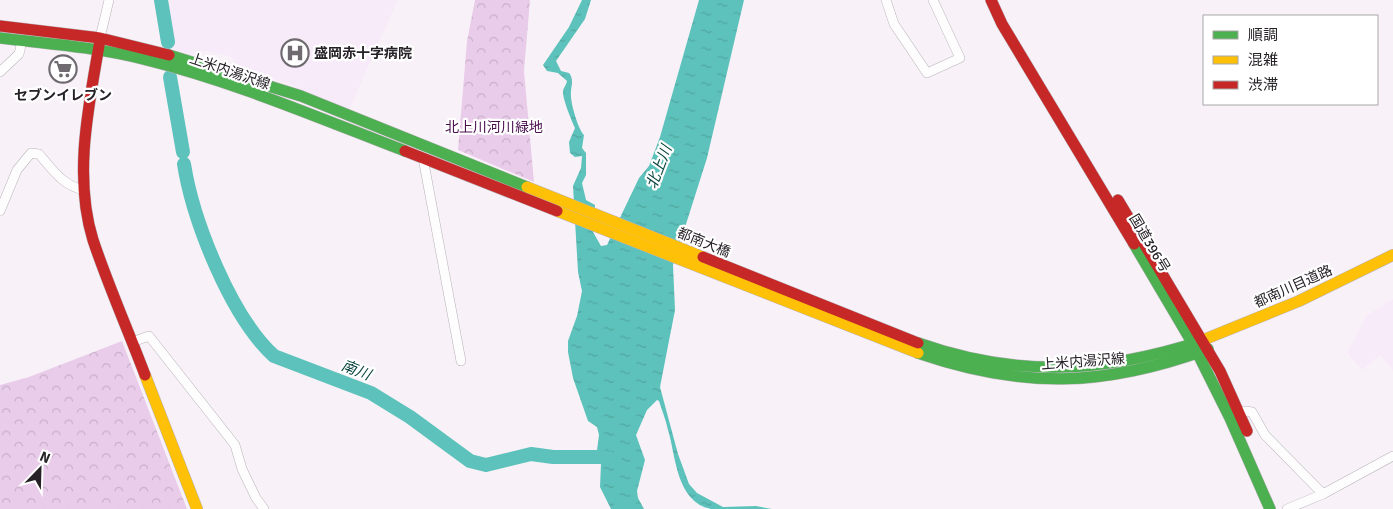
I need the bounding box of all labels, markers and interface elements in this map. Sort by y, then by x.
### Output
legend [1203,15,1378,105]
text: 順調 [1248,26,1278,44]
hospital icon: 盛岡赤十字病院 [280,38,310,68]
place label: 盛岡赤十字病院 [314,45,412,62]
street label: 上米内湯沢線 [187,50,272,93]
text: 混雑 [1248,51,1278,69]
supermarket icon: セブンイレブン [48,54,78,84]
text: 渋滞 [1248,76,1278,94]
place label: セブンイレブン [14,87,112,104]
park label: 北上川河川緑地 [445,119,543,136]
water label: 北上川 [643,141,676,191]
street label: 国道396号 [1126,211,1174,275]
street label: 都南大橋 [675,224,733,261]
street label: 都南川目道路 [1251,262,1335,311]
street label: 上米内湯沢線 [1041,350,1126,373]
water label: 南川 [339,356,375,384]
north arrow [15,444,65,494]
text: N [37,448,53,467]

